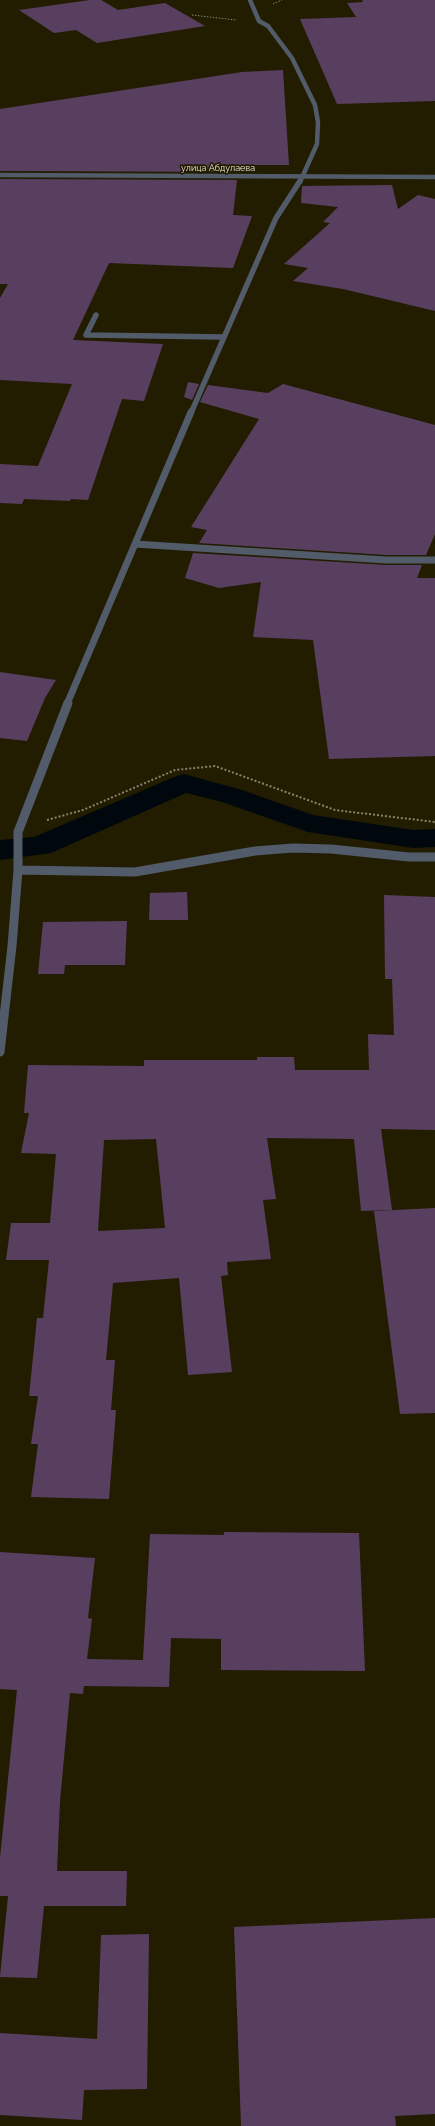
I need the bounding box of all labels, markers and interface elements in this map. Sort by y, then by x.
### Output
street label: улица Абдулаева [181,163,255,173]

